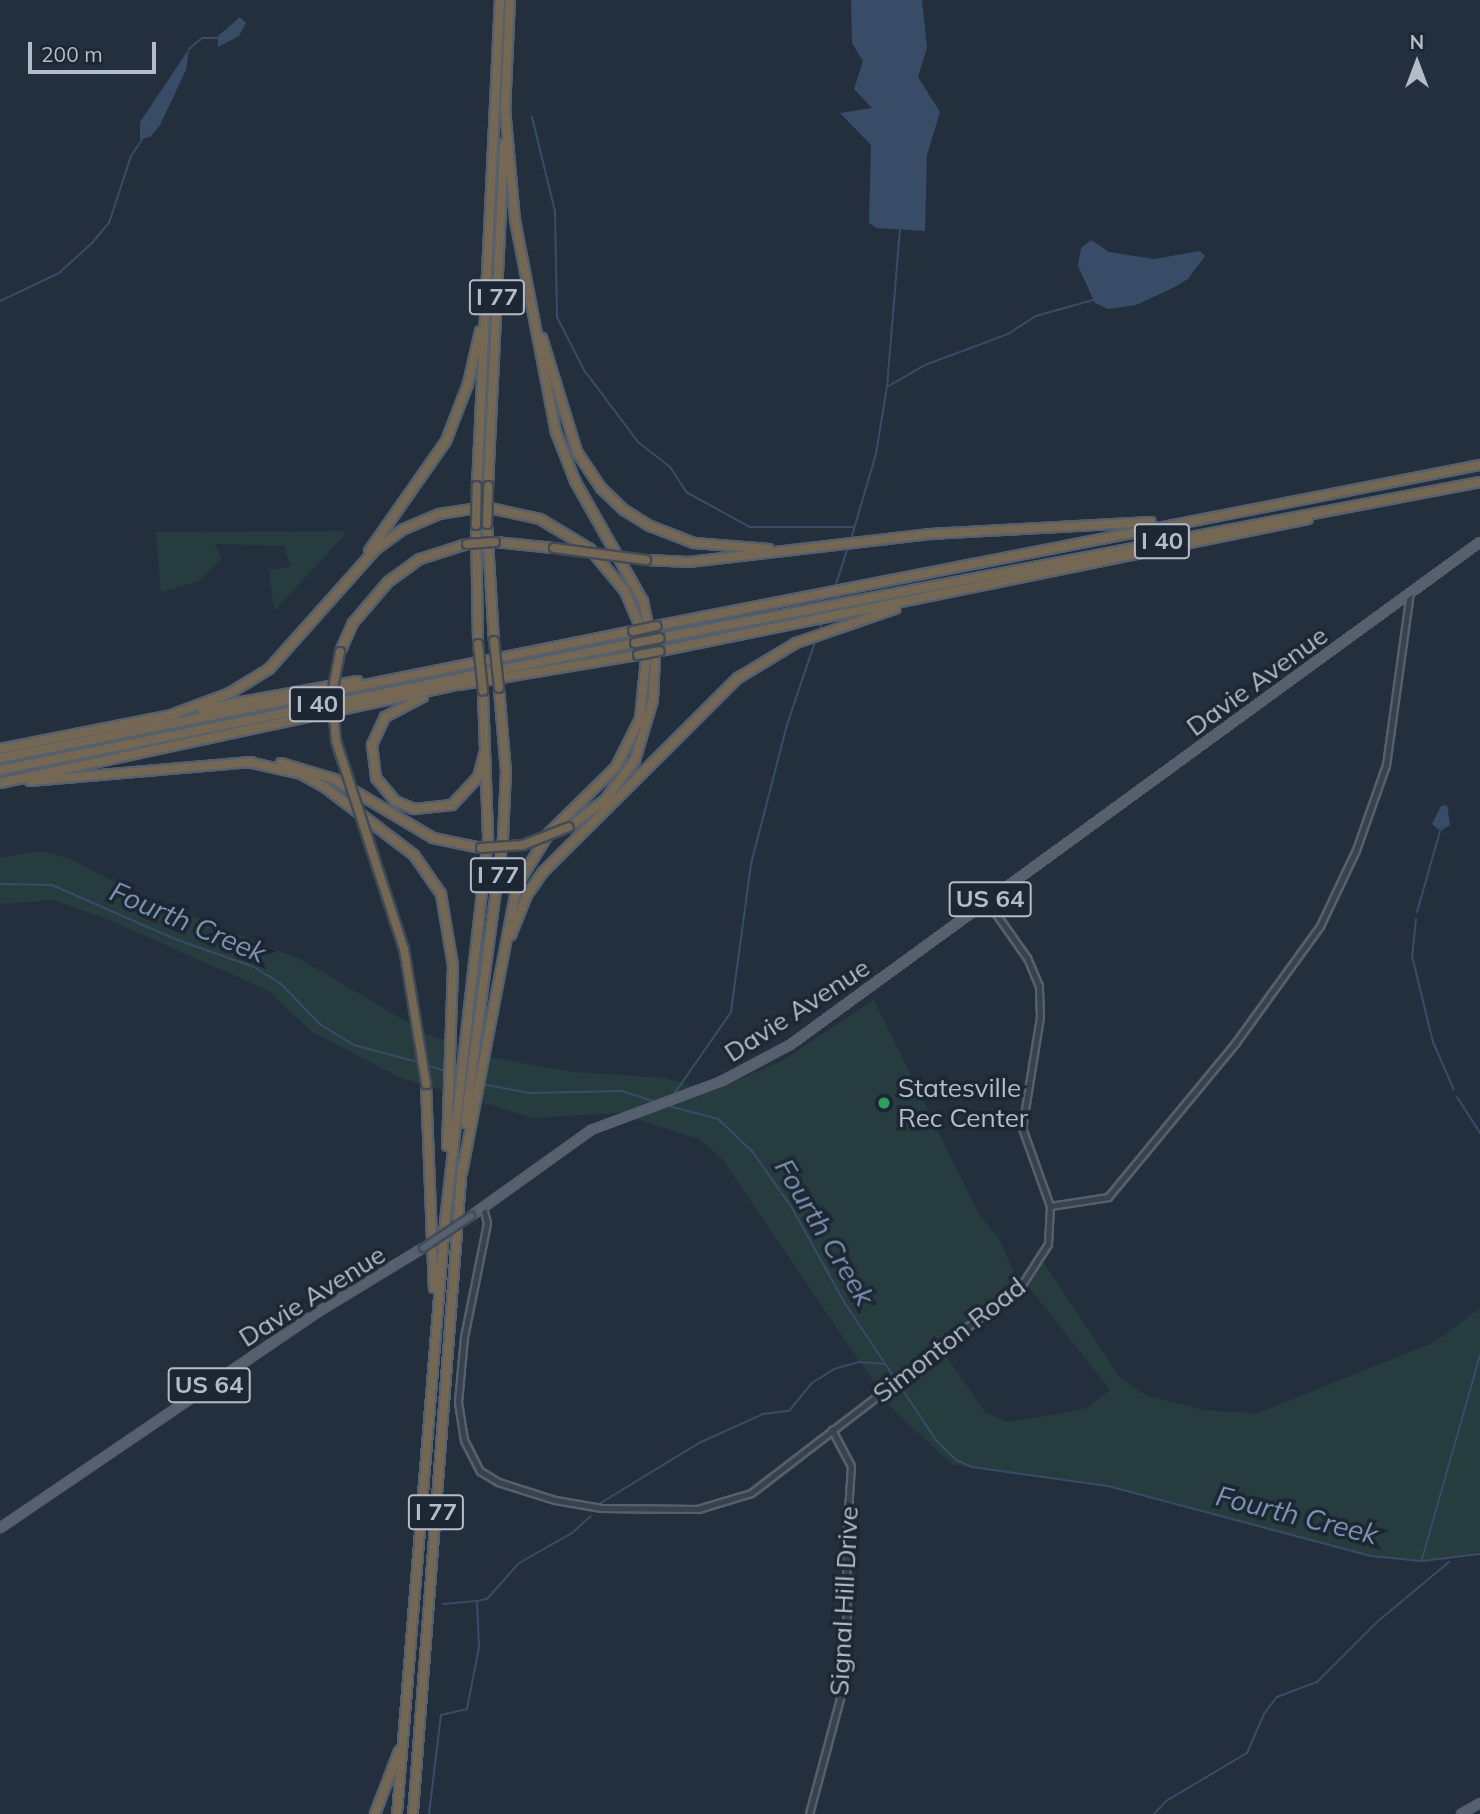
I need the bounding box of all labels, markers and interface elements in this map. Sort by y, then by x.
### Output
scale bar [32,28,159,72]
north arrow [1382,28,1452,98]
text: N [1410,30,1424,54]
text: 200 m [41,41,103,67]
road number: I 77 [467,276,527,318]
road number: I 40 [1132,520,1192,562]
street label: Davie Avenue [1181,619,1333,743]
road number: I 40 [287,684,347,724]
road number: I 77 [468,854,528,896]
water label: Fourth Creek [105,874,271,970]
road number: US 64 [948,878,1032,919]
street label: Davie Avenue [719,952,875,1068]
place label: Statesville Rec Center [898,1072,1028,1134]
marker: Statesville Rec Center [876,1095,892,1111]
water label: Fourth Creek [768,1152,882,1312]
street label: Davie Avenue [233,1239,391,1353]
street label: Simonton Road [867,1271,1031,1409]
road number: US 64 [167,1364,251,1406]
water label: Fourth Creek [1213,1479,1381,1551]
road number: I 77 [406,1492,466,1532]
street label: Signal Hill Drive [823,1505,865,1697]

